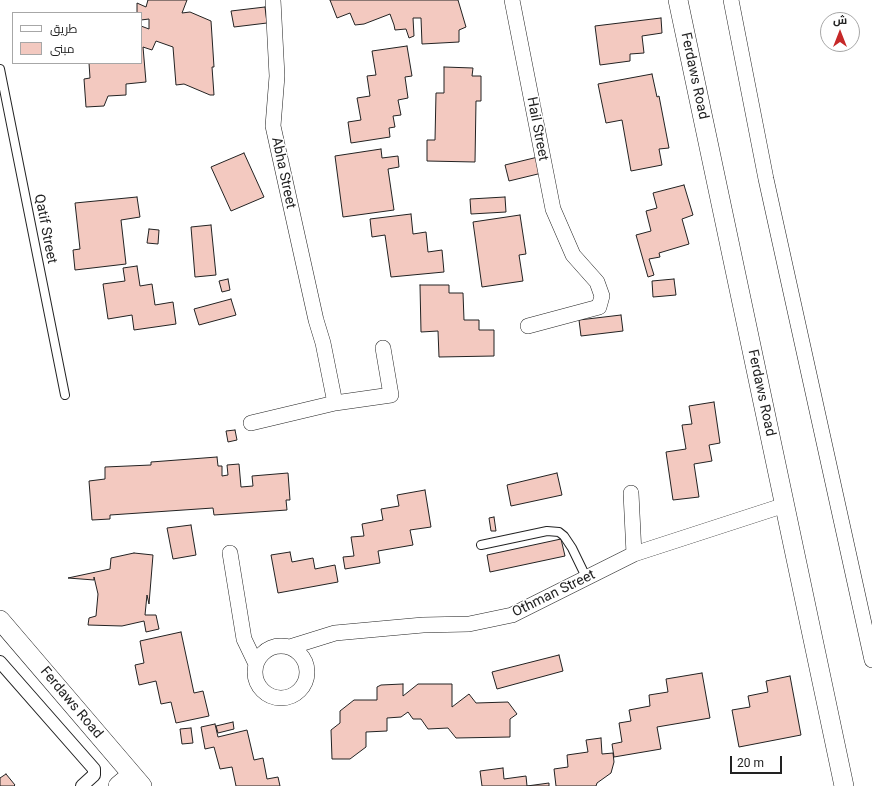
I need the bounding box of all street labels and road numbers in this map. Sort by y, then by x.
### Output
street label: Ferdaws Road [677,31,711,121]
street label: Hail Street [523,96,551,162]
street label: Abha Street [267,136,299,210]
street label: Qatif Street [30,193,60,265]
street label: Ferdaws Road [744,348,778,438]
street label: Othman Street [510,567,598,621]
street label: Ferdaws Road [36,664,106,742]

